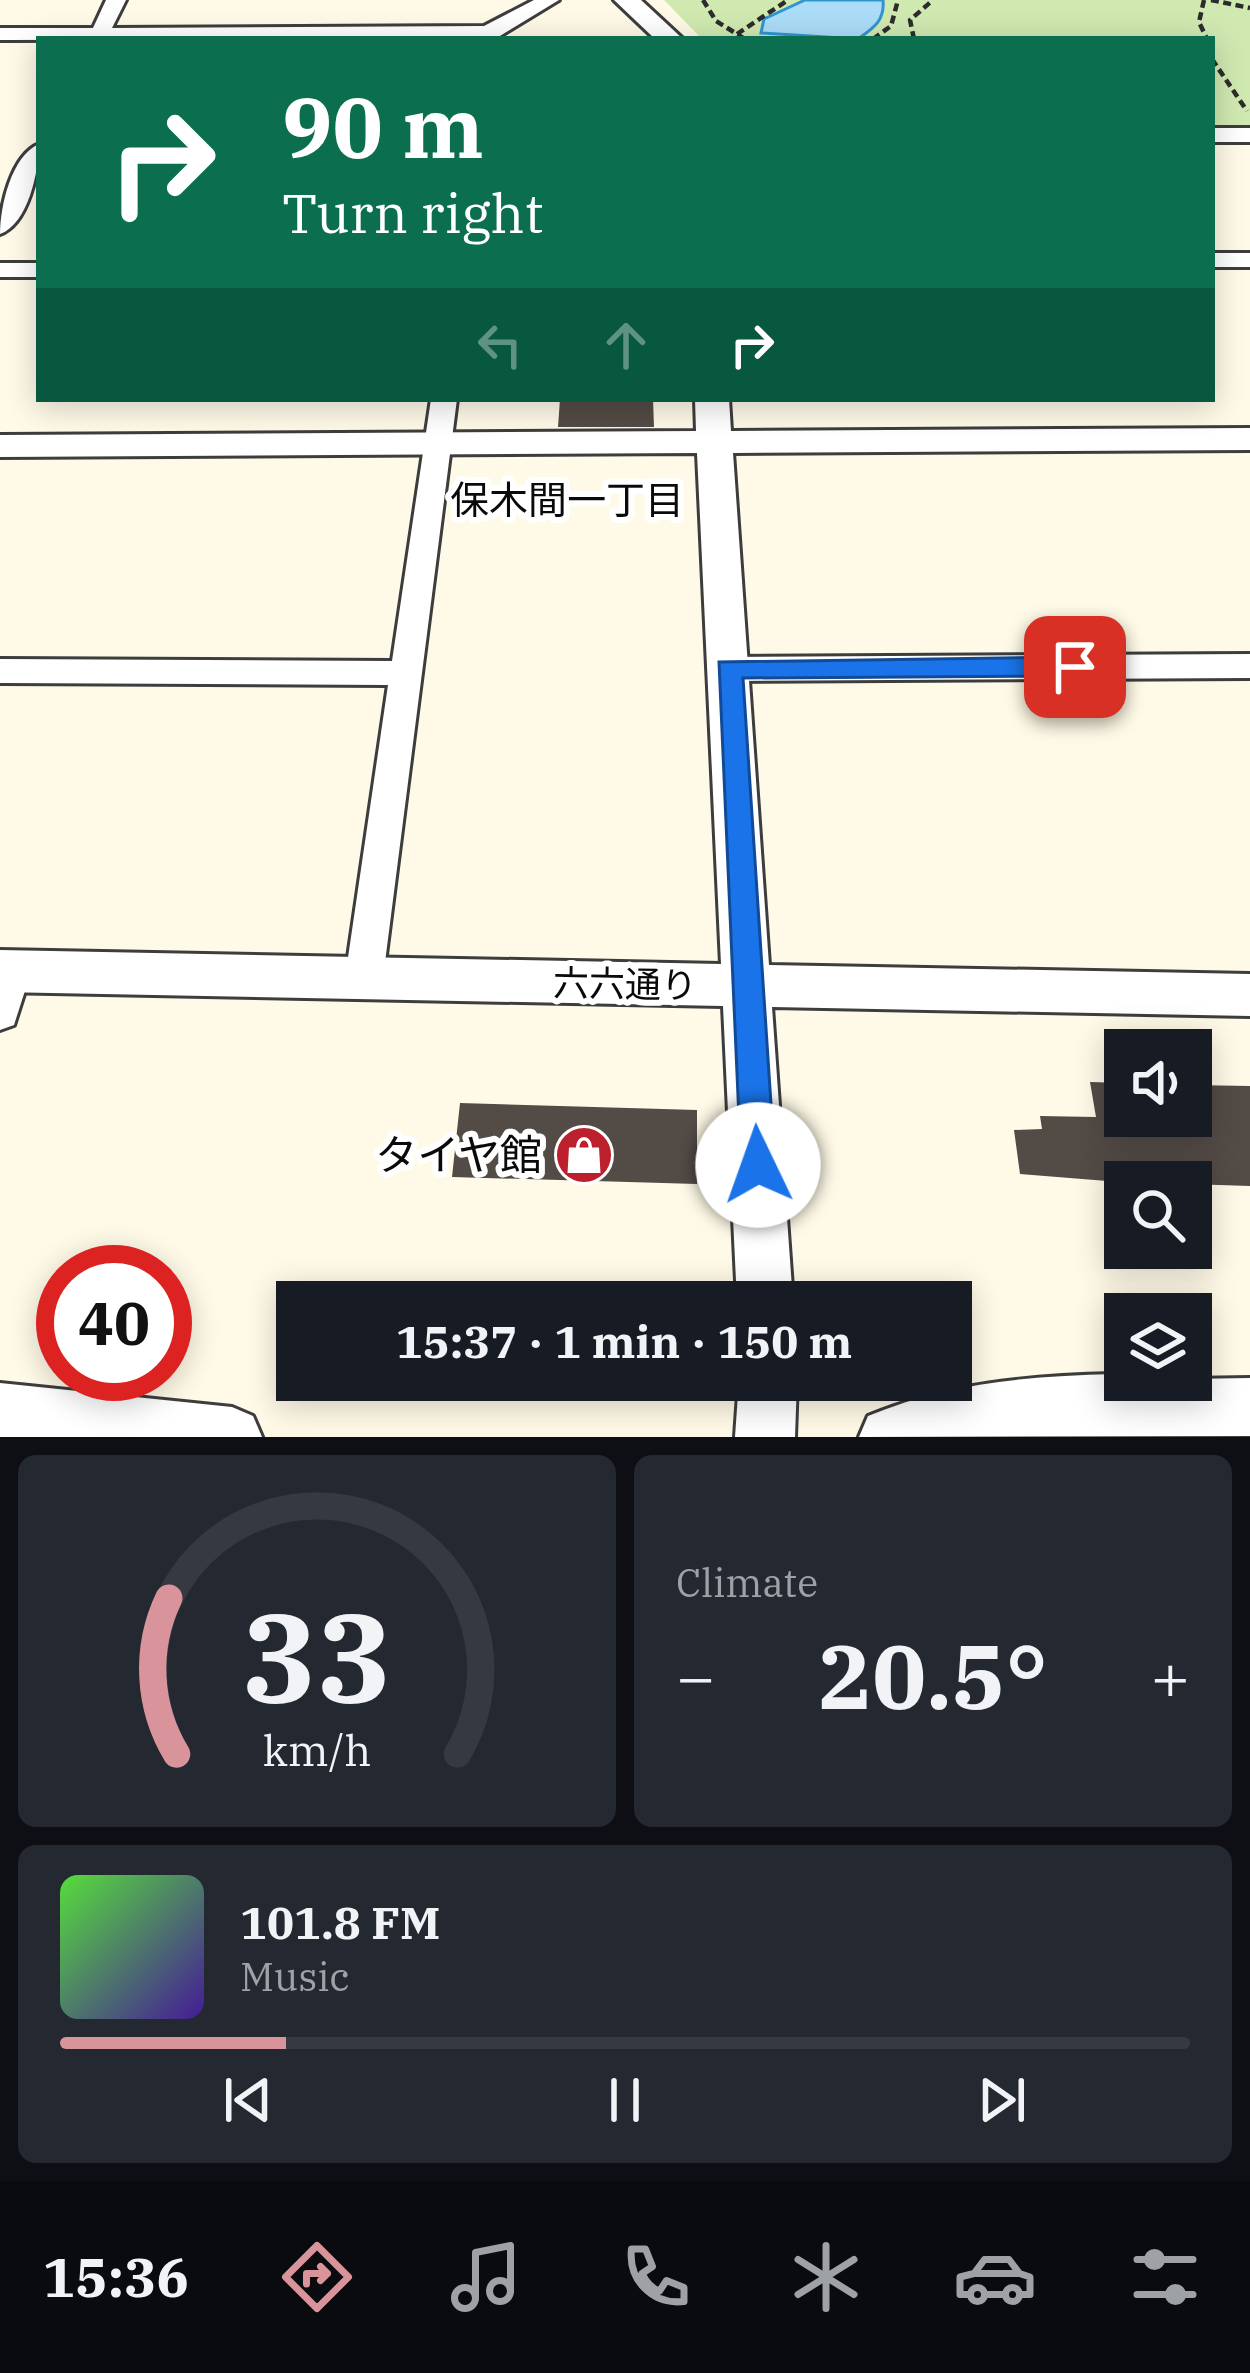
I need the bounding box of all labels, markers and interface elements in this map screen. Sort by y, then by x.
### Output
text: 90 m [282,72,484,181]
icon: right [84,84,240,240]
text: Turn right [282,178,544,248]
icon: left [467,312,533,378]
icon: ahead [593,312,659,378]
icon: right [719,312,785,378]
district label: 保木間一丁目 [450,474,684,525]
pin [1024,616,1126,718]
icon: arrive [1042,634,1108,700]
street label: 六六通り [553,959,697,1008]
map controls [1104,1029,1212,1401]
button: sound [1104,1029,1212,1137]
position arrow [695,1102,821,1228]
shop icon: タイヤ館 [553,1124,615,1186]
place label: タイヤ館 [375,1127,542,1182]
button: search [1104,1161,1212,1269]
speed limit sign: 40 [36,1245,192,1401]
button: layers [1104,1293,1212,1401]
text: 15:37 · 1 min · 150 m [396,1312,852,1370]
text: Climate [676,1557,818,1608]
text: 33 [242,1575,392,1737]
text: 20.5° [818,1617,1048,1734]
text: − [676,1633,716,1719]
text: + [1150,1633,1190,1719]
text: km/h [263,1722,371,1778]
text: 101.8 FM [240,1893,440,1951]
text: Music [240,1951,350,2002]
icon: previous [215,2067,281,2133]
icon: pause [592,2067,658,2133]
icon: next [969,2067,1035,2133]
icon: directions [275,2235,359,2319]
icon: music [444,2235,528,2319]
icon: phone [614,2235,698,2319]
icon: climate [784,2235,868,2319]
icon: car [953,2235,1037,2319]
icon: filters [1123,2235,1207,2319]
text: 15:36 [43,2242,189,2312]

